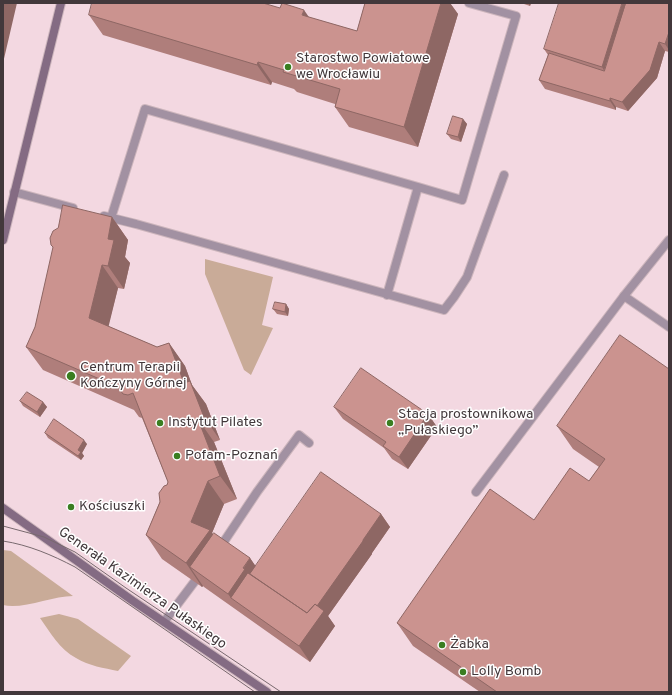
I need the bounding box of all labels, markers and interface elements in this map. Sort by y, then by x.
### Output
place label: Starostwo Powiatowe we Wrocławiu [296,51,430,84]
marker: Starostwo Powiatowe we Wrocławiu [283,62,293,72]
place label: Centrum Terapii Kończyny Górnej [80,360,187,392]
marker: Centrum Terapii Kończyny Górnej [65,370,77,382]
place label: Stacja prostownikowa „Pułaskiego” [398,407,533,440]
place label: Instytut Pilates [168,415,263,431]
marker: Instytut Pilates [155,418,165,428]
marker: Stacja prostownikowa „Pułaskiego” [385,418,395,428]
place label: Pofam-Poznań [185,448,278,464]
marker: Pofam-Poznań [172,451,182,461]
place label: Kościuszki [79,499,145,515]
marker: Kościuszki [66,502,76,512]
street label: Generała Kazimierza Pułaskiego [55,524,229,654]
place label: Żabka [450,637,489,653]
marker: Żabka [437,640,447,650]
place label: Lolly Bomb [471,664,541,680]
marker: Lolly Bomb [458,667,468,677]

